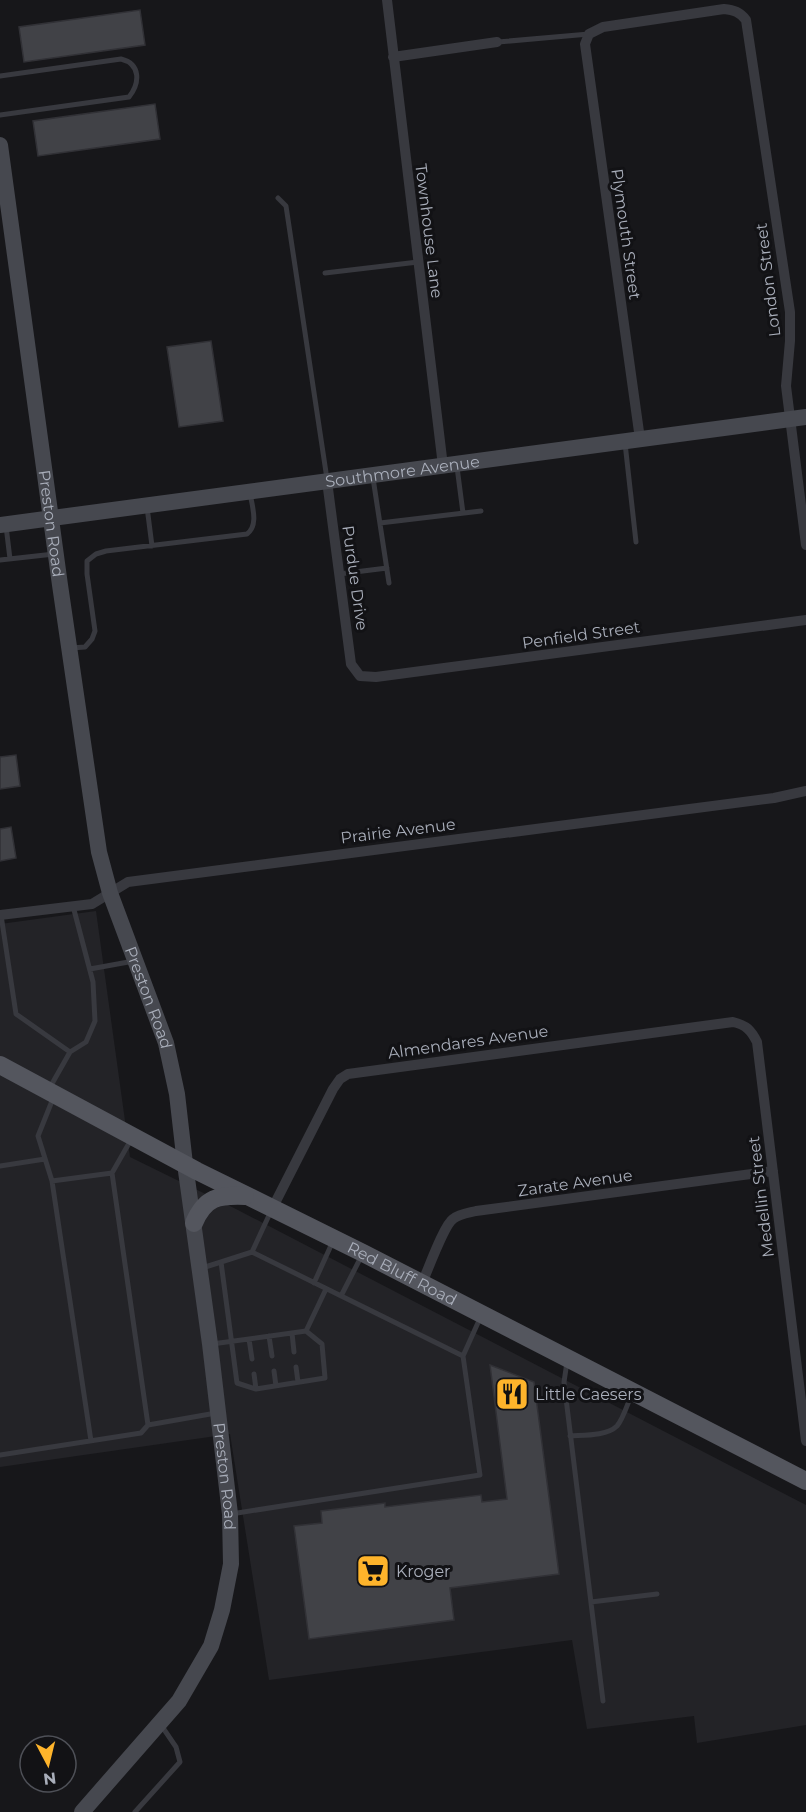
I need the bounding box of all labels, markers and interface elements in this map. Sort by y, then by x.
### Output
street label: Townhouse Lane [411,163,447,299]
street label: Plymouth Street [607,167,645,301]
street label: London Street [752,222,784,338]
street label: Southmore Avenue [324,451,481,491]
street label: Preston Road [35,469,68,578]
street label: Purdue Drive [338,524,372,632]
street label: Penfield Street [521,617,642,653]
street label: Prairie Avenue [340,815,456,847]
street label: Preston Road [121,944,176,1050]
street label: Almendares Avenue [387,1021,549,1063]
street label: Medellin Street [744,1135,778,1259]
street label: Zarate Avenue [516,1166,634,1200]
street label: Red Bluff Road [344,1237,460,1309]
restaurant icon: Little Caesers [494,1376,530,1412]
place label: Little Caesers [535,1385,642,1404]
street label: Preston Road [210,1422,240,1530]
supermarket icon: Kroger [355,1553,391,1589]
place label: Kroger [396,1562,451,1581]
north arrow [18,1734,78,1794]
text: N [42,1768,57,1789]

